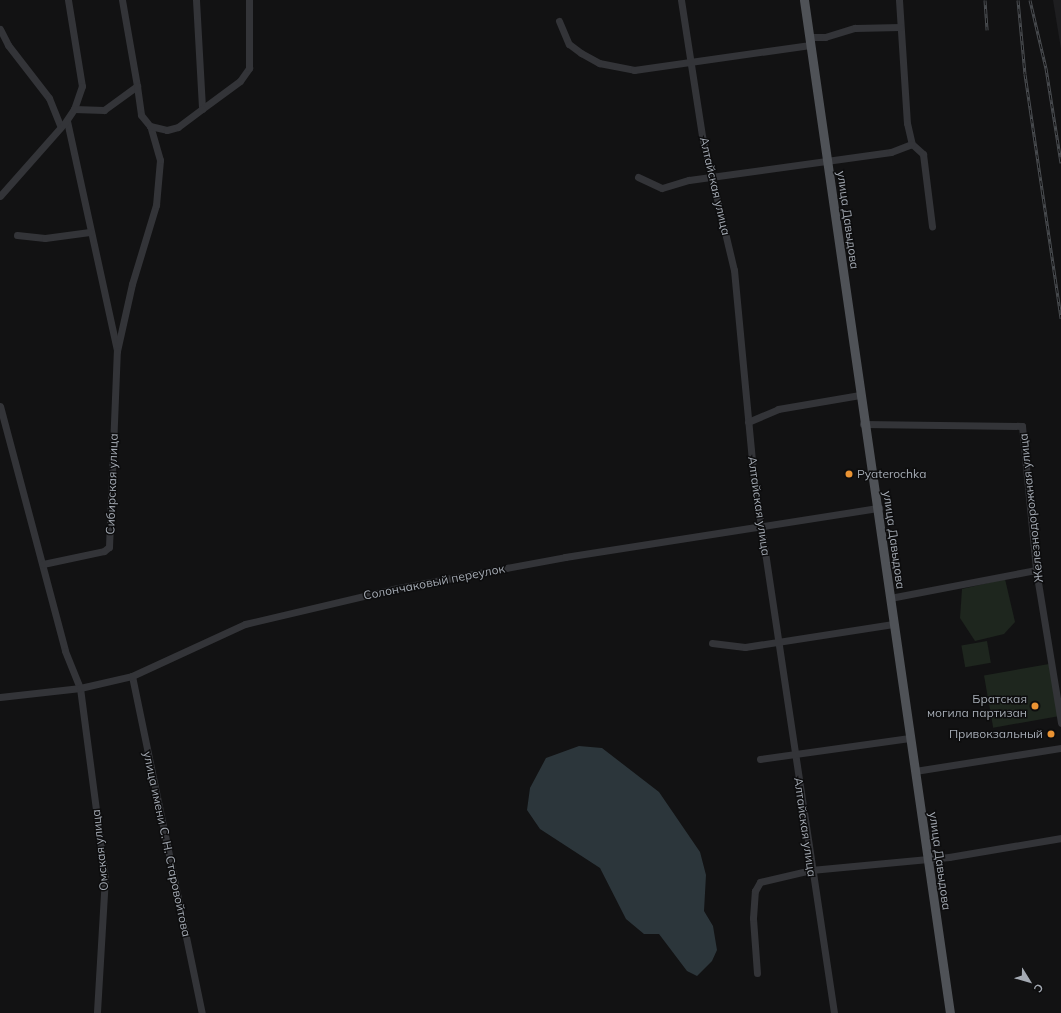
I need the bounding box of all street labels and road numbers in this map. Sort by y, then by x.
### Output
street label: Алтайская улица [697,136,733,236]
street label: улица Давыдова [834,170,862,270]
street label: Сибирская улица [103,433,121,535]
street label: Железнодорожная улица [1016,433,1046,583]
street label: Алтайская улица [745,455,773,557]
street label: улица Давыдова [880,490,908,590]
street label: Солончаковый переулок [362,561,506,603]
street label: улица имени С. Н. Старовойтова [140,750,194,938]
street label: Алтайская улица [791,776,819,878]
street label: Омская улица [89,809,111,891]
street label: улица Давыдова [926,811,954,911]

